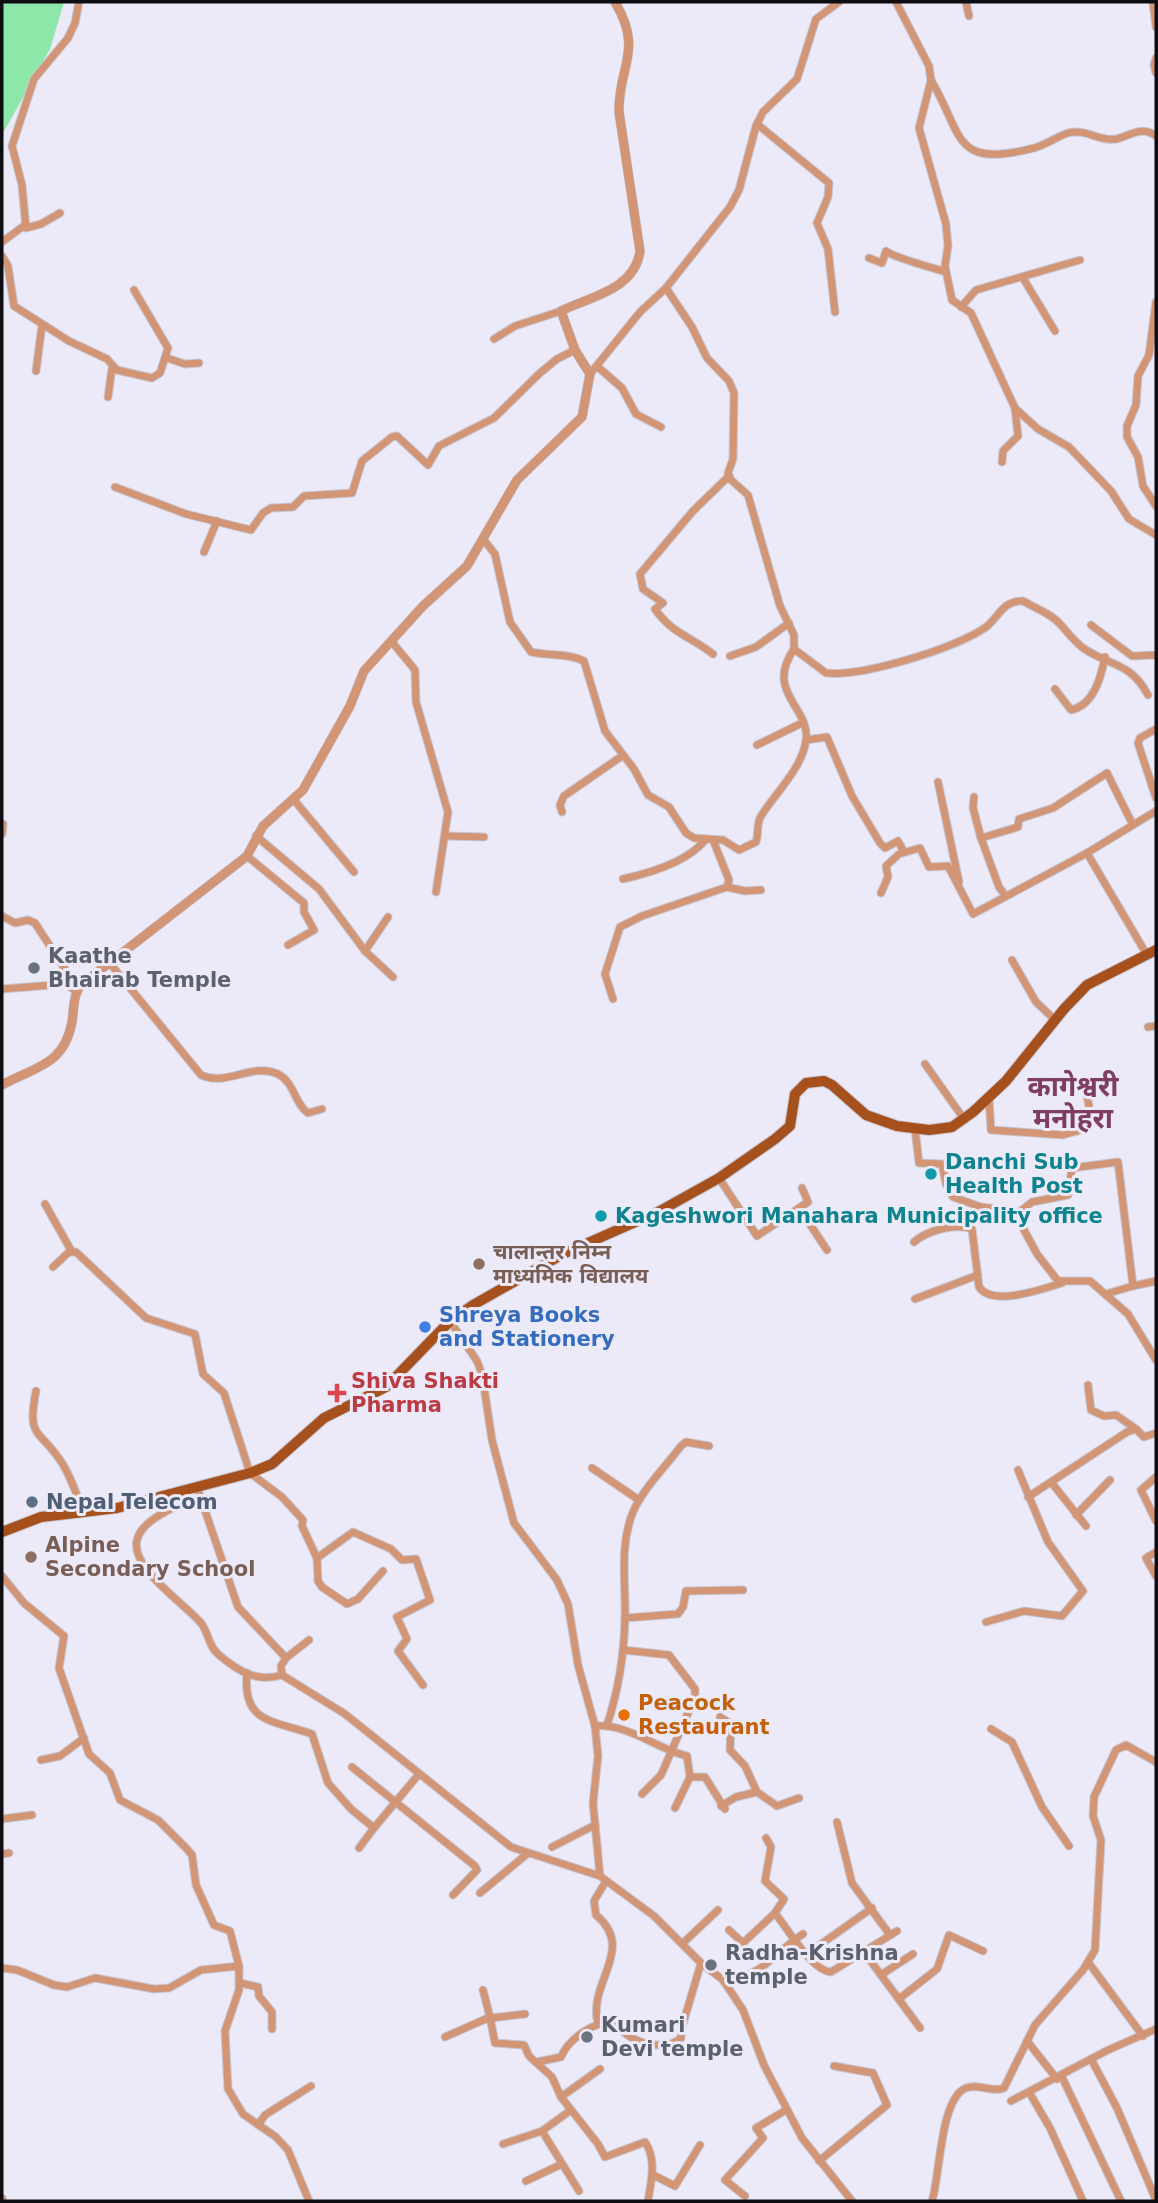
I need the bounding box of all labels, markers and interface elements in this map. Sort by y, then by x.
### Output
place label: Kaathe Bhairab Temple [48,944,231,992]
marker: Kaathe Bhairab Temple [26,960,42,976]
district label: कागेश्वरी मनोहरा [1027,1069,1119,1135]
place label: Danchi Sub Health Post [945,1150,1083,1198]
marker: Danchi Sub Health Post [923,1166,939,1182]
place label: Kageshwori Manahara Municipality office [615,1204,1103,1228]
marker: Kageshwori Manahara Municipality office [593,1208,609,1224]
place label: चालान्तर निम्न माध्यमिक विद्यालय [493,1240,649,1288]
marker: चालान्तर निम्न माध्यमिक विद्यालय [471,1256,487,1272]
place label: Shreya Books and Stationery [439,1303,615,1351]
marker: Shreya Books and Stationery [417,1319,433,1335]
place label: Shiva Shakti Pharma [351,1369,499,1417]
marker: Shiva Shakti Pharma [329,1385,345,1401]
place label: Nepal Telecom [46,1490,218,1514]
marker: Nepal Telecom [24,1494,40,1510]
place label: Alpine Secondary School [45,1533,255,1581]
marker: Alpine Secondary School [23,1549,39,1565]
place label: Peacock Restaurant [638,1691,770,1739]
marker: Peacock Restaurant [616,1707,632,1723]
place label: Radha-Krishna temple [725,1941,899,1989]
marker: Radha-Krishna temple [703,1957,719,1973]
place label: Kumari Devi temple [601,2013,744,2061]
marker: Kumari Devi temple [579,2029,595,2045]

